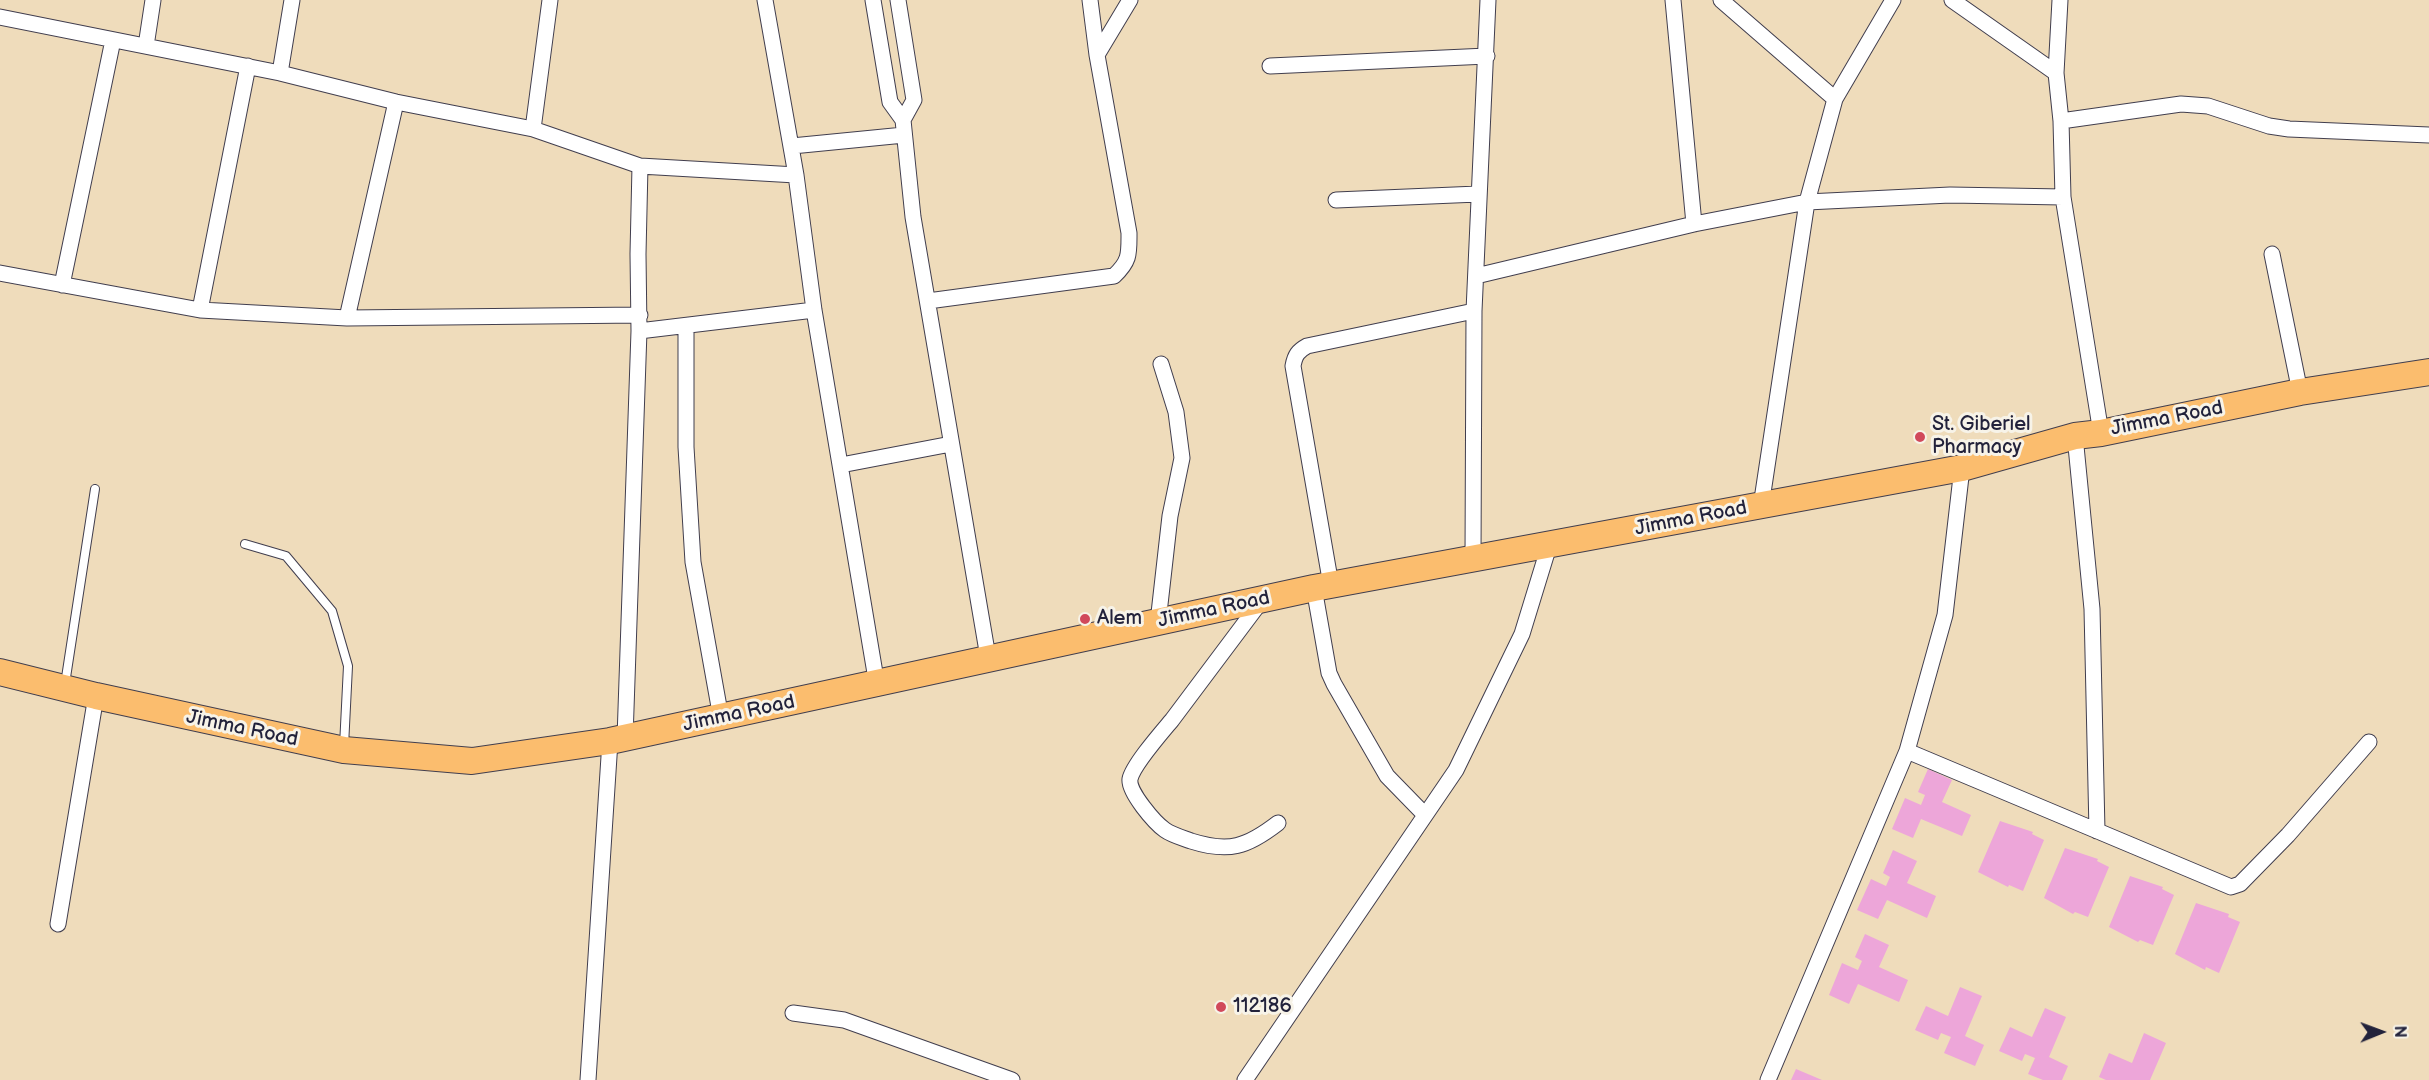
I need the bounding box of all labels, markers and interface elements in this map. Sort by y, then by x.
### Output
street label: Jimma Road [2109,396,2225,442]
place label: St. Giberiel Pharmacy [1932,413,2031,460]
marker: St. Giberiel Pharmacy [1913,430,1927,444]
street label: Jimma Road [1633,496,1749,542]
street label: Jimma Road [1156,586,1272,634]
place label: Alem [1097,607,1142,631]
marker: Alem [1078,612,1092,626]
street label: Jimma Road [681,690,797,738]
street label: Jimma Road [184,705,300,753]
place label: 112186 [1233,995,1292,1019]
marker: 112186 [1214,1000,1228,1014]
north arrow [2351,1002,2411,1062]
text: N [2390,1025,2409,1038]

